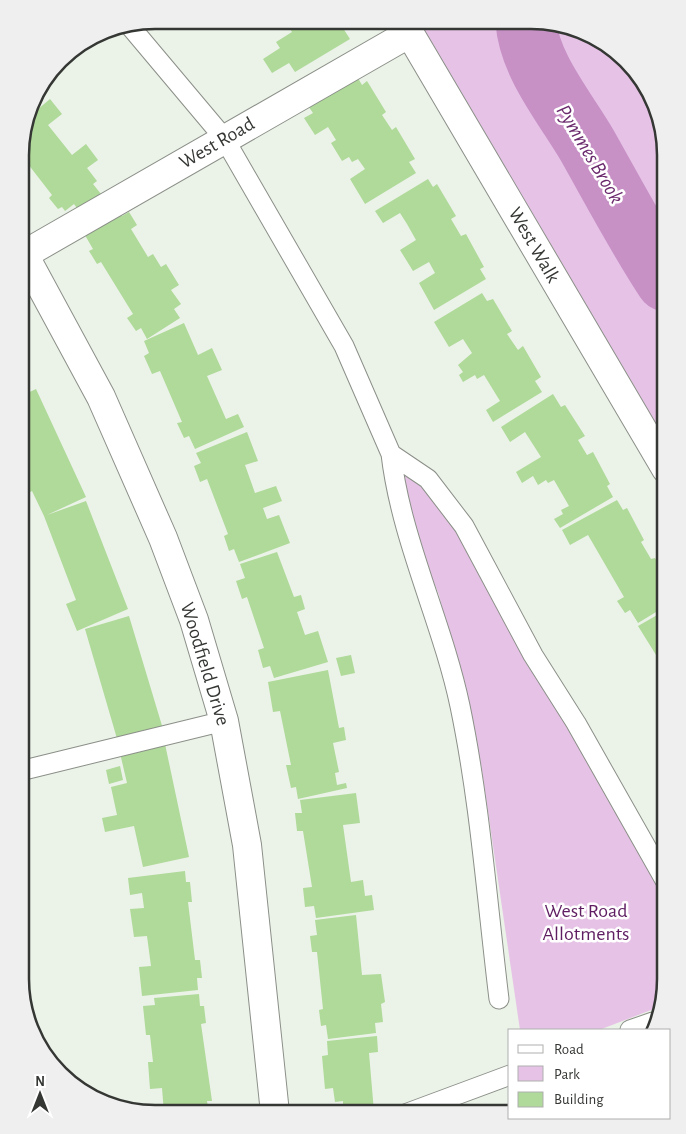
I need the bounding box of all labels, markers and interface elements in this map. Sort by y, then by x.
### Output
water label: Pymmes Brook [552,101,628,207]
street label: West Road [176,114,258,172]
street label: West Walk [504,204,564,286]
street label: Woodfield Drive [177,600,233,728]
park label: West Road Allotments [543,901,629,944]
legend [508,1029,671,1119]
text: Road [554,1042,584,1057]
text: Park [554,1067,580,1082]
north arrow [15,1069,65,1119]
text: N [35,1075,45,1089]
text: Building [554,1092,604,1107]

